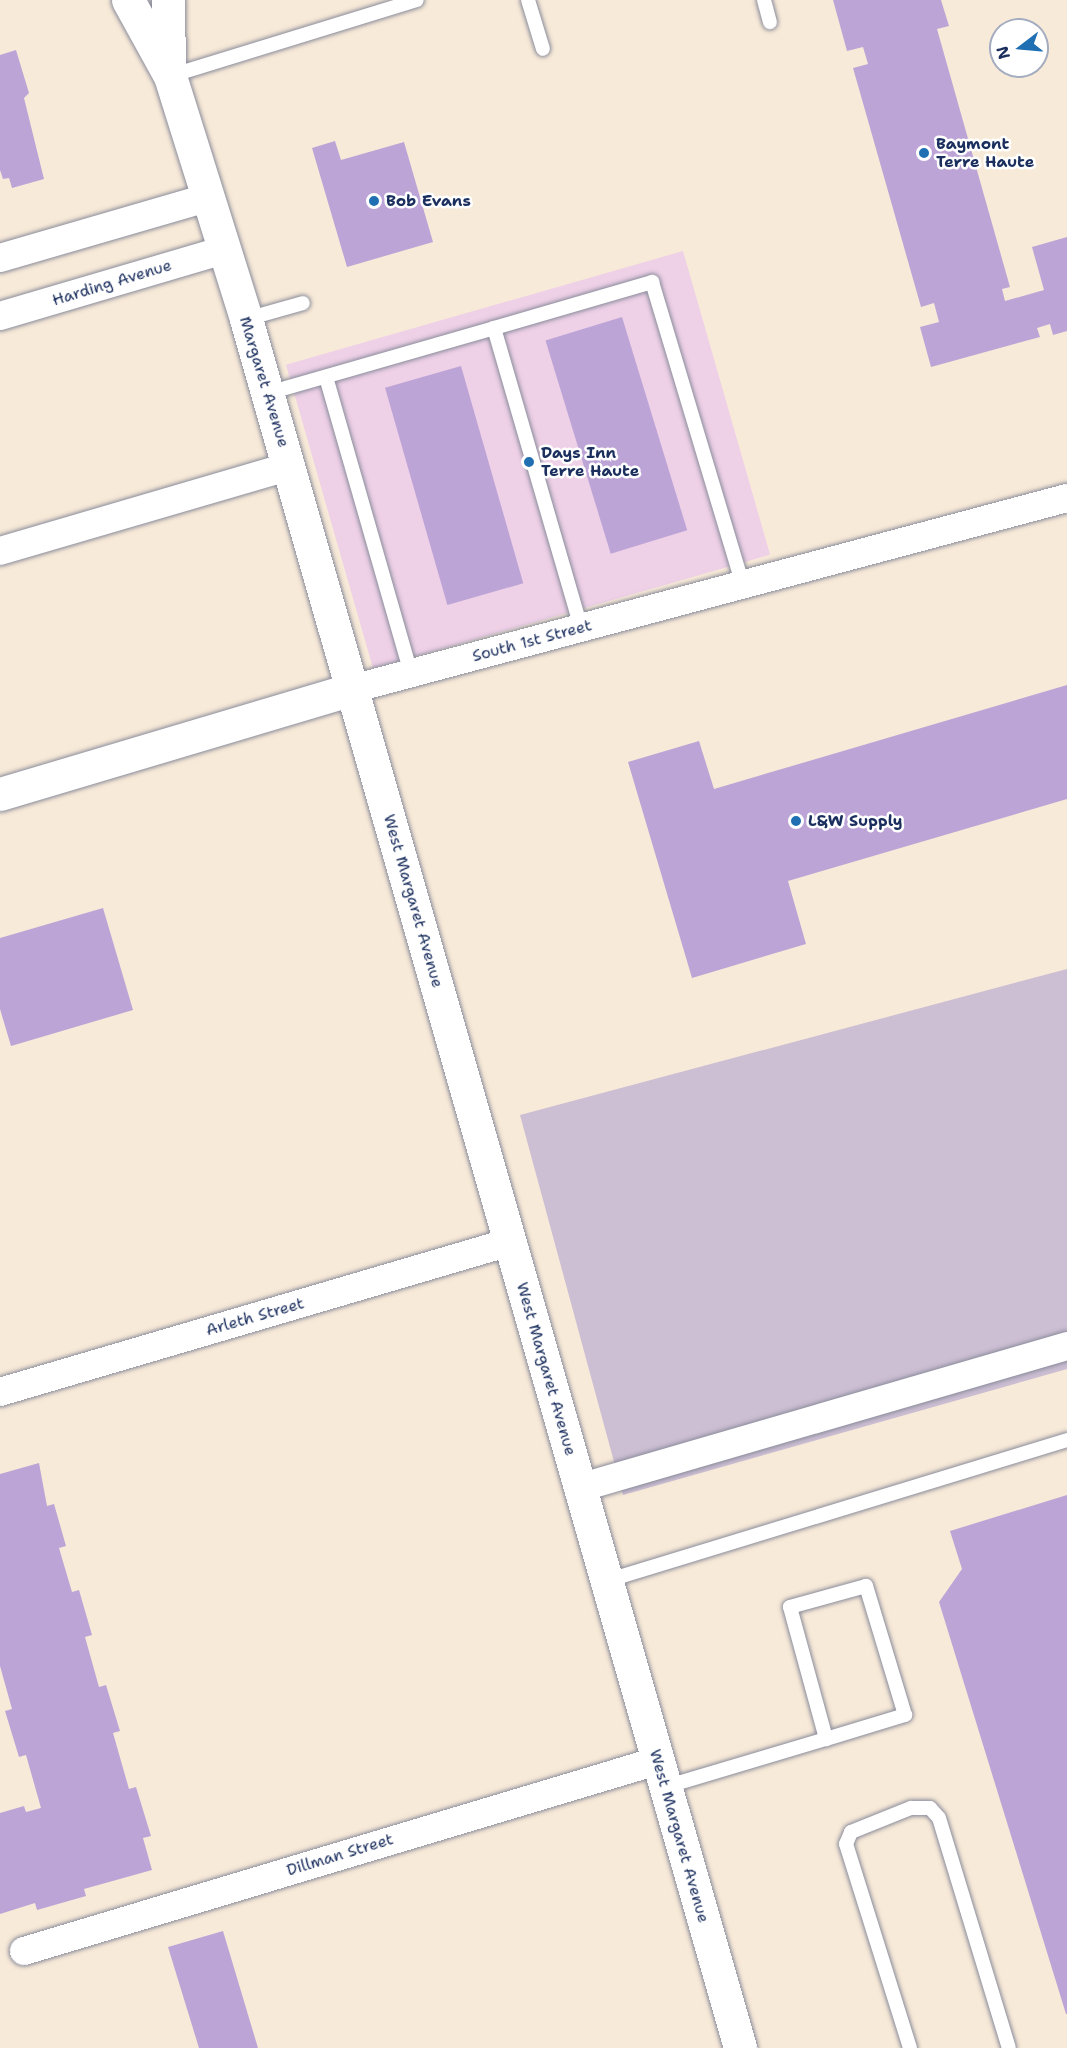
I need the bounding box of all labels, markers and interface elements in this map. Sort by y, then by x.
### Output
north arrow [989,18,1049,78]
text: N [991,44,1015,62]
place label: Baymont Terre Haute [936,134,1034,172]
marker: Baymont Terre Haute [917,146,931,160]
place label: Bob Evans [386,191,471,211]
marker: Bob Evans [367,194,381,208]
street label: Harding Avenue [50,256,174,310]
street label: Margaret Avenue [235,314,293,450]
place label: Days Inn Terre Haute [541,443,639,481]
marker: Days Inn Terre Haute [522,455,536,469]
street label: South 1st Street [470,616,594,666]
place label: L&W Supply [808,811,902,831]
street label: West Margaret Avenue [379,812,447,990]
marker: L&W Supply [789,814,803,828]
street label: West Margaret Avenue [512,1280,580,1458]
street label: Arleth Street [204,1294,306,1340]
street label: West Margaret Avenue [645,1747,713,1925]
street label: Dillman Street [284,1830,396,1880]

